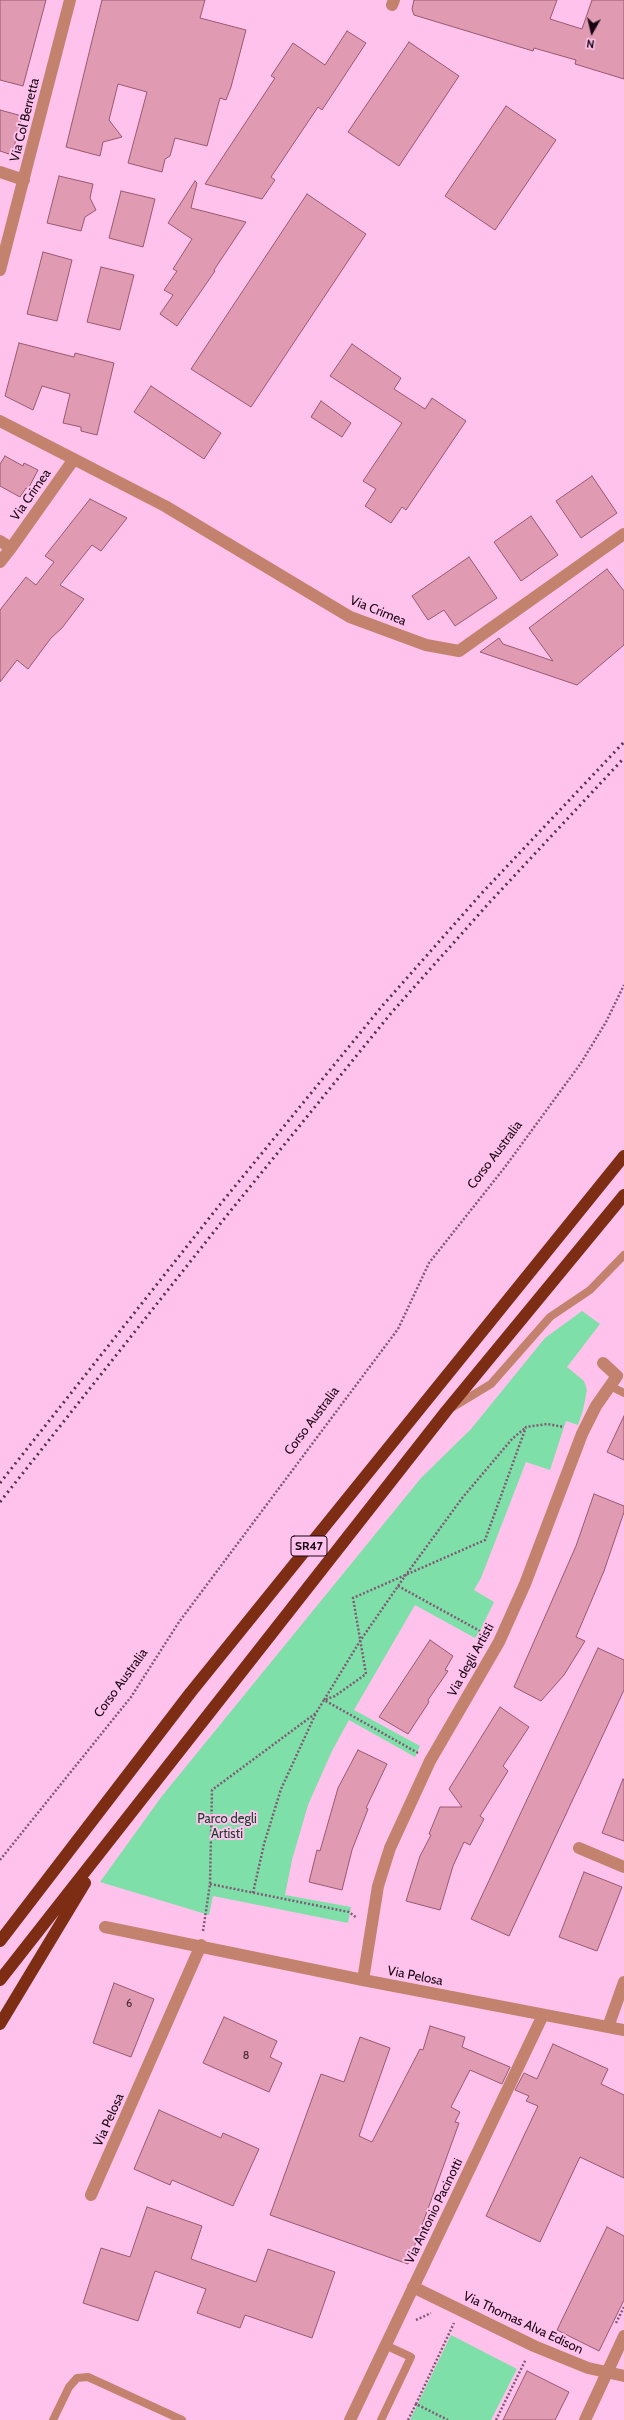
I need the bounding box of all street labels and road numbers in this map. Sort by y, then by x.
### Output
street label: Via Col Berretta [7,77,43,163]
street label: Via Crimea [8,466,54,524]
street label: Via Crimea [347,593,409,629]
street label: Corso Australia [464,1118,526,1192]
street label: Corso Australia [281,1384,343,1458]
road number: SR47 [291,1536,327,1556]
street label: Via degli Artisti [444,1621,498,1699]
street label: Corso Australia [91,1646,151,1720]
street label: Via Pelosa [386,1963,444,1989]
street label: Via Pelosa [90,2091,128,2149]
street label: Via Antonio Pacinotti [402,2156,466,2266]
street label: Via Thomas Alva Edison [461,2288,585,2358]

